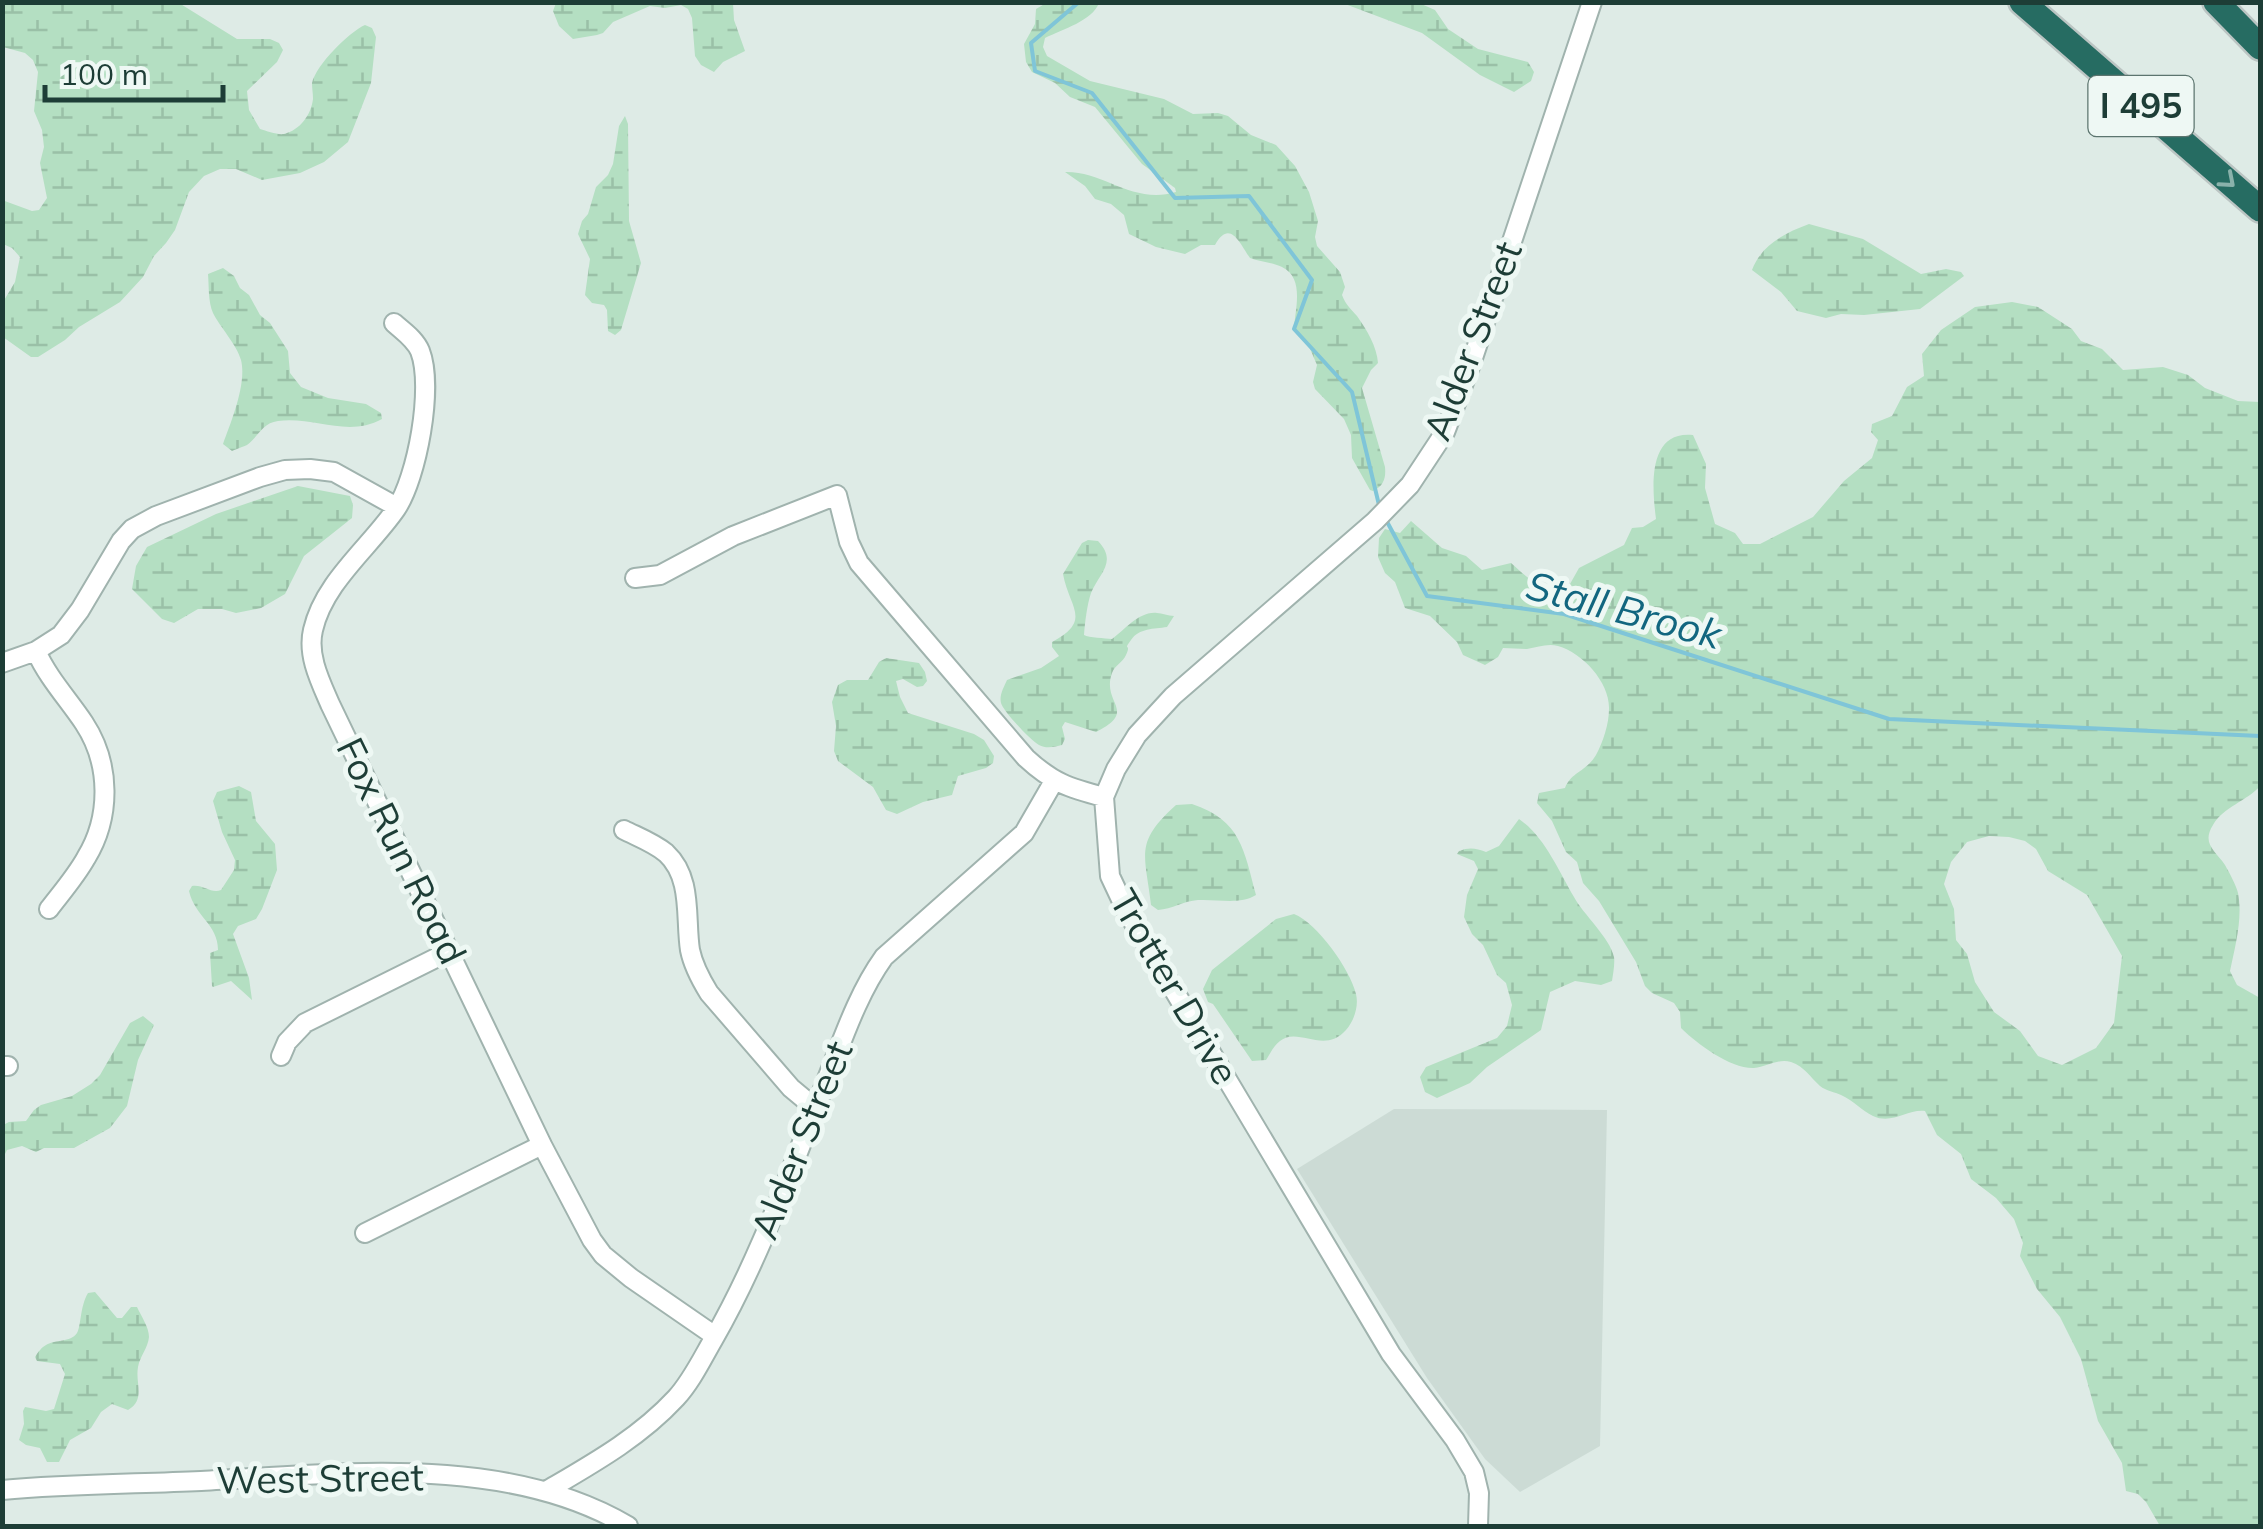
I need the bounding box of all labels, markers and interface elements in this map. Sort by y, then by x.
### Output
scale bar [45,40,222,102]
text: 100 m [60,55,148,93]
road number: I 495 [2088,76,2194,136]
one-way arrow [2216,170,2235,188]
street label: Alder Street [1412,234,1532,447]
water label: Stall Brook [1521,559,1729,659]
street label: Fox Run Road [326,730,477,972]
street label: Trotter Drive [1100,880,1250,1093]
street label: Alder Street [740,1034,863,1246]
street label: West Street [216,1452,424,1504]

